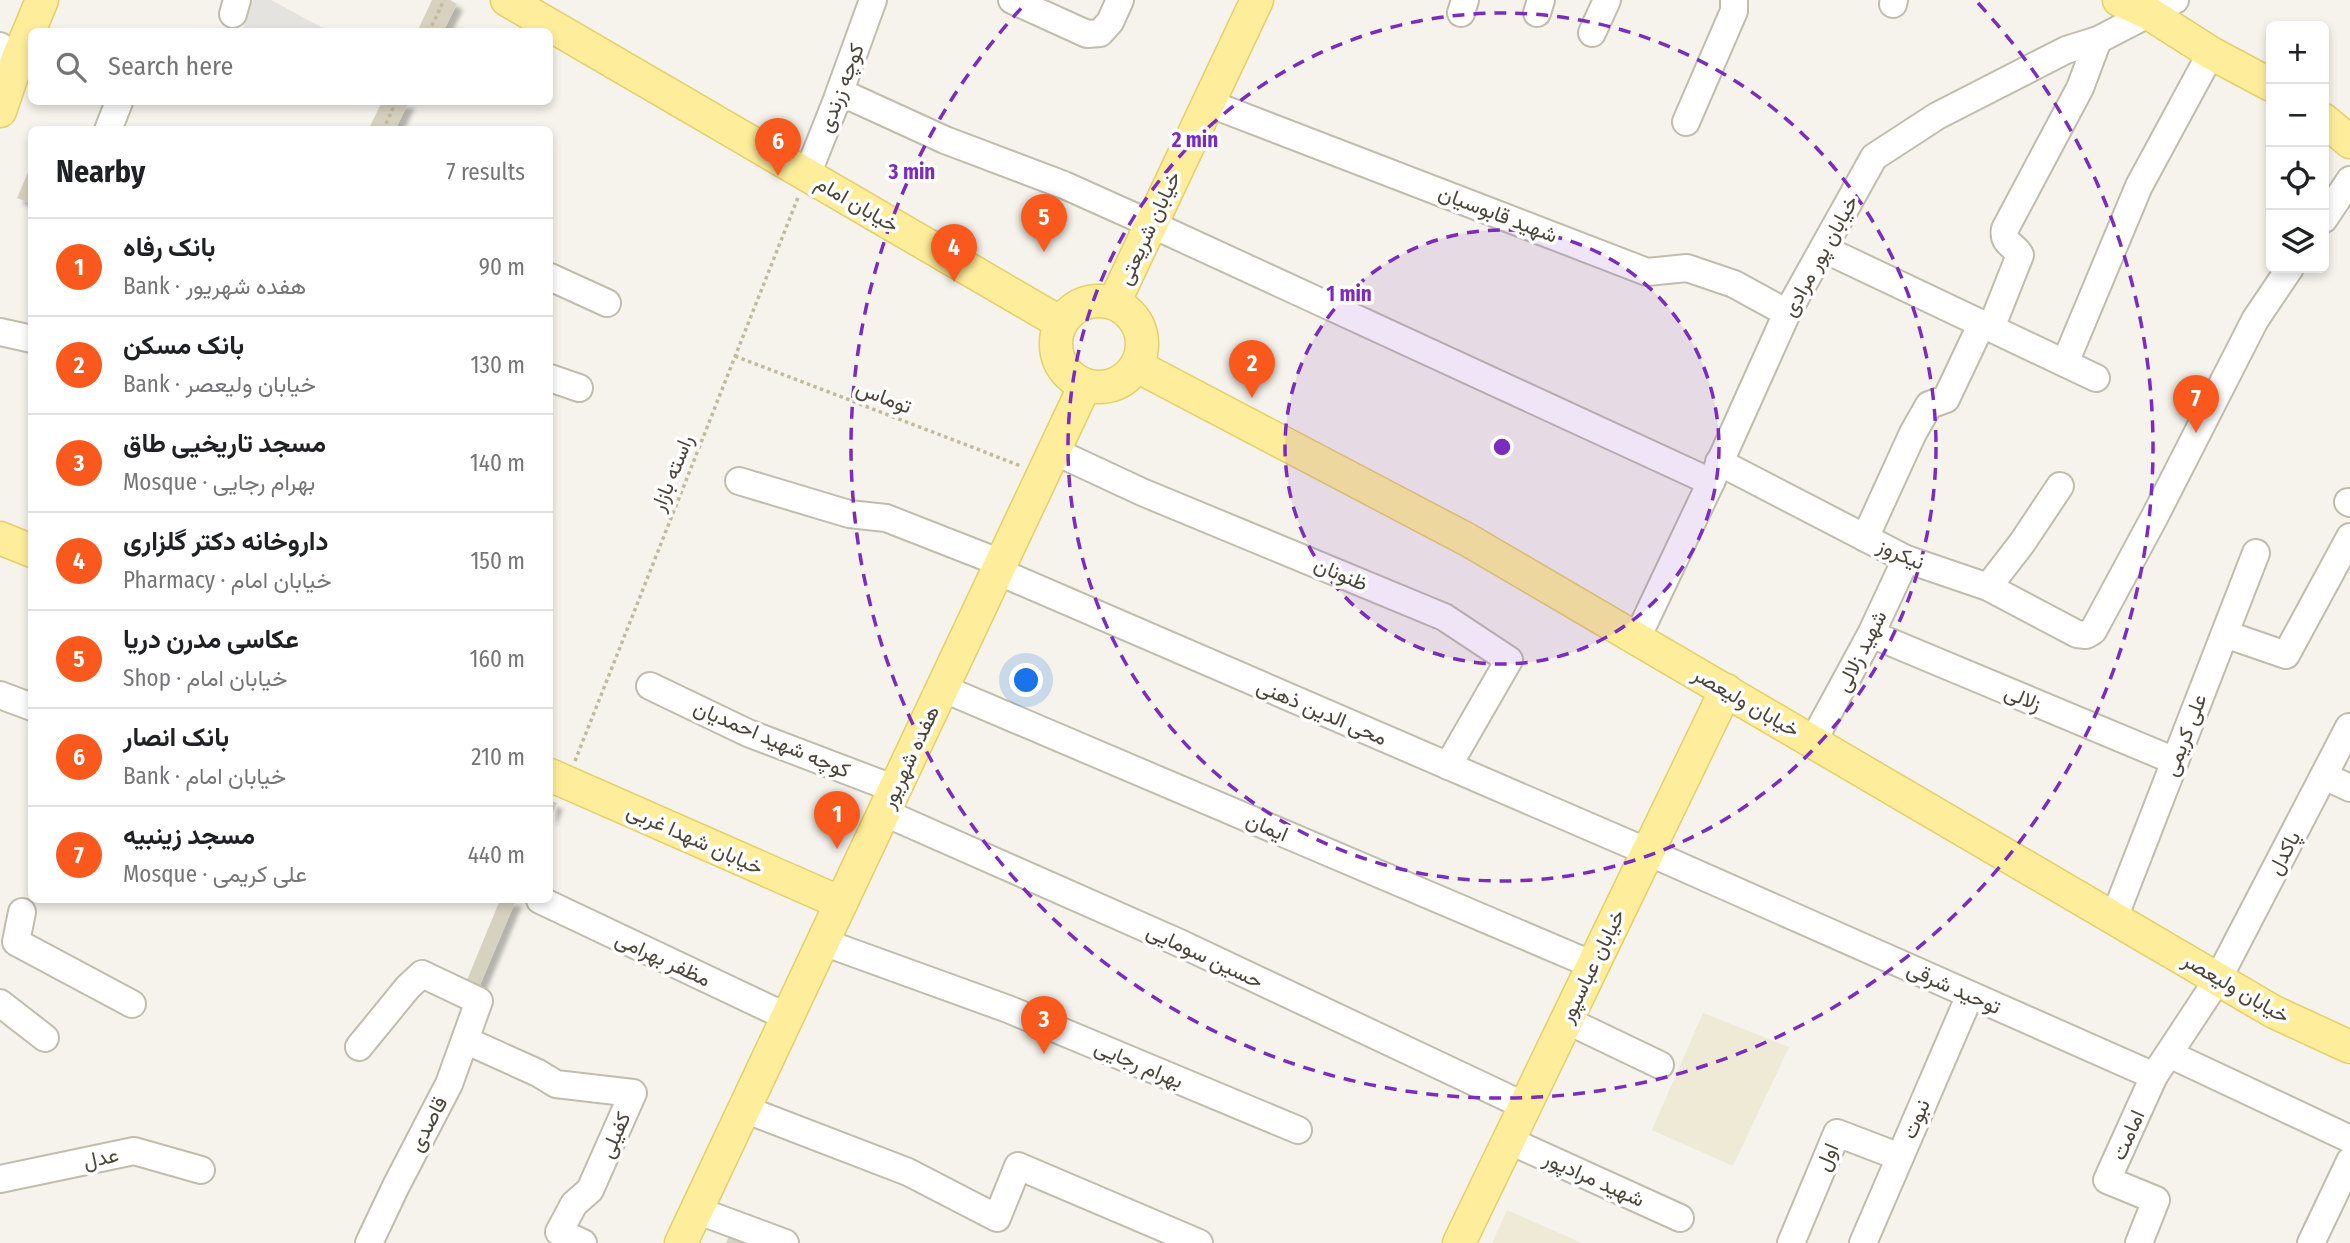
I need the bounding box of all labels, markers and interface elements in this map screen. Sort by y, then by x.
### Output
map controls [2266,21,2329,273]
button: + [2266,21,2329,84]
search box [28,28,553,105]
street label: کوچه زرندی [812,40,871,137]
icon: search [52,48,90,86]
text: Search here [108,51,233,82]
button: − [2266,84,2329,147]
pin: 6 [755,118,801,176]
text: 2 min [1171,127,1218,153]
button: locate [2266,147,2329,210]
text: Nearby [56,154,145,190]
text: 7 results [446,158,525,186]
text: 3 min [888,159,935,185]
street label: خیابان شریعتی [1111,167,1187,289]
street label: خیابان امام [810,170,903,239]
street label: شهید قابوسیان [1435,179,1561,249]
street label: خیابان پور مرادی [1776,191,1865,322]
pin: 5 [1021,194,1067,252]
button: layers [2266,210,2329,273]
pin: 4 [931,224,977,282]
text: بانک رفاه [123,232,215,263]
text: 1 [74,253,84,281]
text: 90 m [479,253,525,281]
text: Bank · هفده شهریور [123,272,306,300]
text: 1 min [1326,281,1372,307]
text: بانک مسکن [123,330,244,361]
pin: 2 [1229,340,1275,398]
text: 2 [74,351,84,379]
text: 130 m [471,351,525,379]
text: Bank · خیابان ولیعصر [123,370,316,398]
street label: توماس [853,375,915,419]
pin: 7 [2173,375,2219,433]
text: مسجد تاریخیی طاق [123,428,326,459]
street label: راسته بازار [644,431,699,516]
centre of rings [1490,435,1514,459]
text: 3 [74,449,84,477]
text: 140 m [470,449,525,477]
text: Mosque · بهرام رجایی [123,468,315,496]
text: داروخانه دکتر گلزاری [123,526,329,557]
street label: نیکروز [1873,532,1929,576]
text: 4 [73,547,85,575]
text: 150 m [470,547,525,575]
street label: ظنونان [1310,551,1372,597]
text: Pharmacy · خیابان امام [123,566,332,594]
street label: شهید زلالی [1829,606,1893,696]
text: عکاسی مدرن دریا [123,624,299,655]
text: 5 [73,645,85,673]
text: 160 m [470,645,525,673]
street label: خیابان ولیعصر [1687,660,1804,743]
your location [1009,663,1043,697]
text: Shop · خیابان امام [123,664,287,692]
street label: محی الدین ذهنی [1253,673,1391,751]
street label: زلالی [2001,679,2045,717]
street label: علی کریمی [2157,690,2213,780]
street label: کوچه شهید احمدیان [689,694,854,785]
street label: هفده شهریور [874,702,945,813]
text: بانک انصار [123,722,229,753]
text: 6 [73,743,85,771]
text: 210 m [471,743,525,771]
text: Bank · خیابان امام [123,762,286,790]
pin: 1 [814,791,860,849]
street label: خیابان شهدا غربی [623,797,767,881]
street label: ایمان [1242,807,1292,847]
text: مسجد زینبیه [123,820,255,851]
street label: پاکدل [2262,827,2307,880]
text: 7 [74,841,84,869]
text: 440 m [468,841,525,869]
text: Mosque · علی کریمی [123,860,307,888]
street label: خیابان عباسپور [1553,905,1632,1029]
street label: حسین سومایی [1142,918,1268,994]
street label: مظفر بهرامی [611,926,715,992]
street label: خیابان ولیعصر [2177,946,2294,1029]
street label: توحید شرقی [1903,956,2005,1020]
pin: 3 [1021,996,1067,1054]
street label: بهرام رجایی [1090,1034,1187,1095]
street label: قاصدی [403,1092,453,1156]
street label: نبوت [1896,1095,1936,1143]
street label: امامت [2105,1106,2151,1164]
street label: کفیلی [593,1108,637,1162]
street label: اول [1810,1139,1844,1175]
street label: عدل [81,1142,121,1174]
street label: شهید مرادپور [1538,1145,1648,1214]

